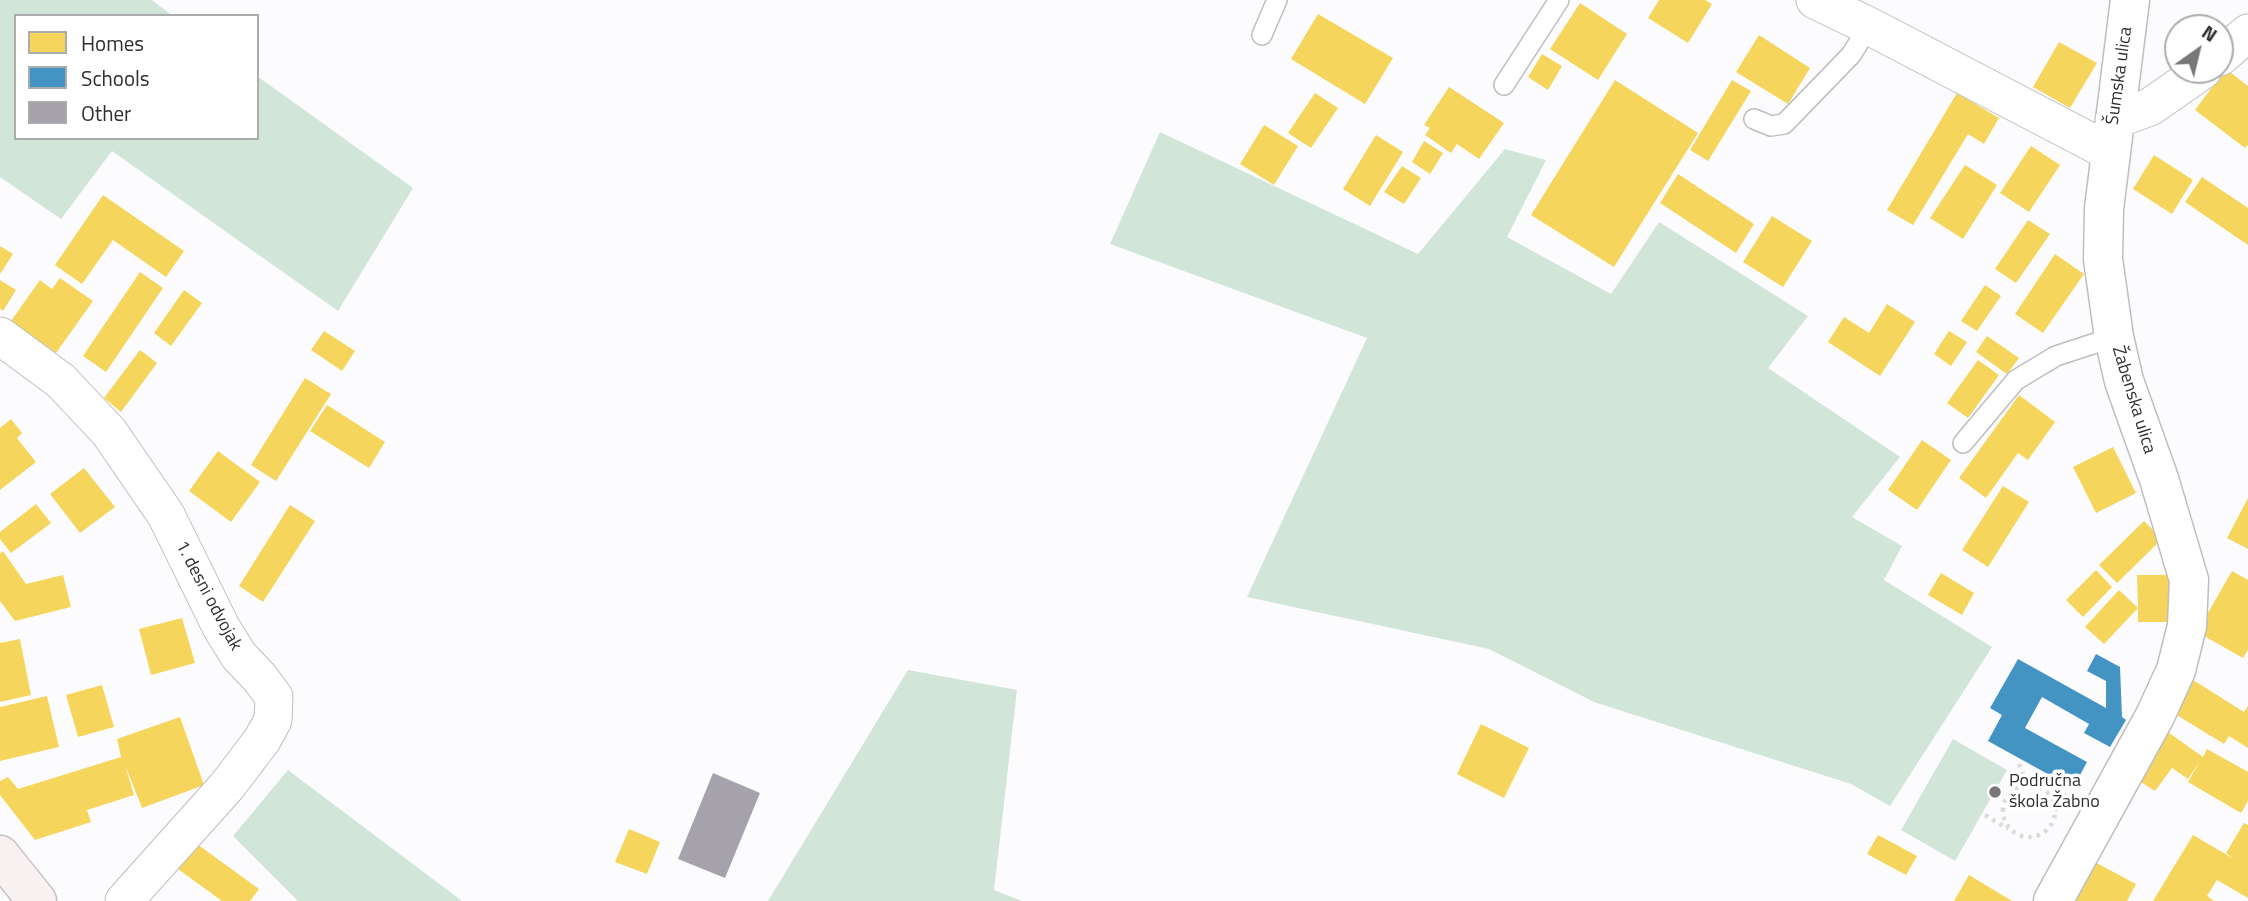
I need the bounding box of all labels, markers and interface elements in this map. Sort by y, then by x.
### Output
legend [14,14,259,140]
north arrow [2164,14,2234,84]
text: N [2196,17,2223,49]
street label: Šumska ulica [2102,26,2138,126]
text: Homes [81,27,144,59]
text: Schools [81,62,150,94]
text: Other [81,97,131,129]
street label: Žabenska ulica [2106,344,2160,456]
street label: 1. desni odvojak [170,537,246,655]
place label: Područna škola Žabno [2009,771,2100,814]
marker: Područna škola Žabno [1987,784,2003,800]

